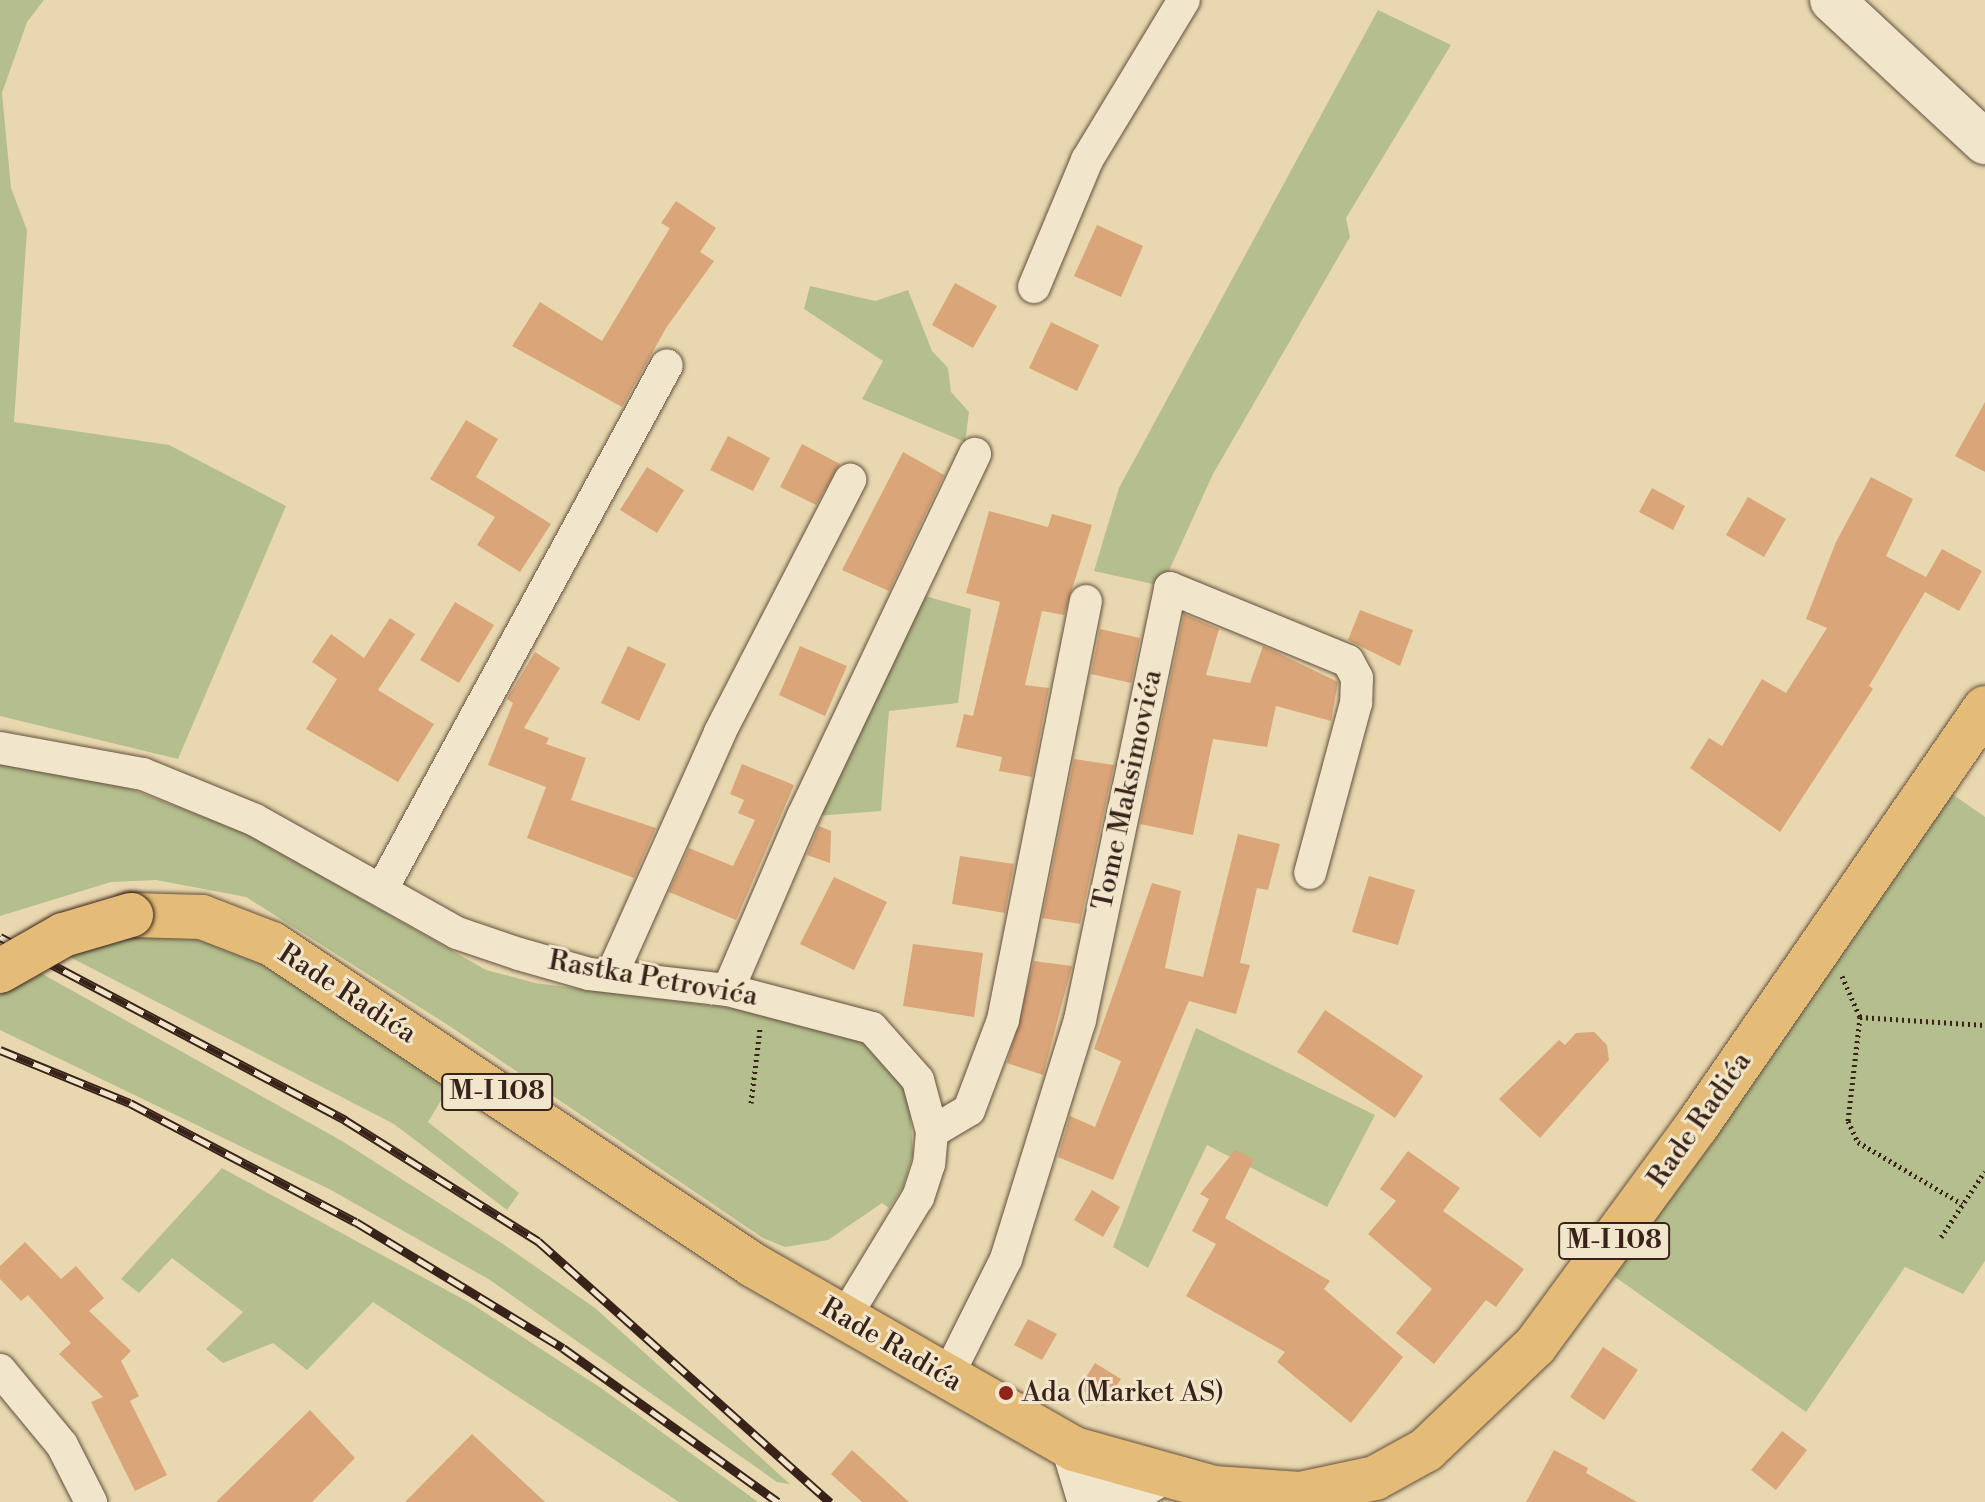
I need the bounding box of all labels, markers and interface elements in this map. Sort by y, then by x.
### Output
street label: Tome Maksimovića [1086,667,1170,913]
street label: Rade Radića [272,937,422,1051]
street label: Rastka Petrovića [546,944,760,1014]
street label: Rade Radića [1641,1046,1759,1194]
road number: M-I 108 [441,1070,553,1114]
road number: M-I 108 [1558,1219,1670,1263]
street label: Rade Radića [814,1291,968,1399]
place label: Ada (Market AS) [1022,1376,1224,1410]
marker: Ada (Market AS) [997,1384,1015,1402]

